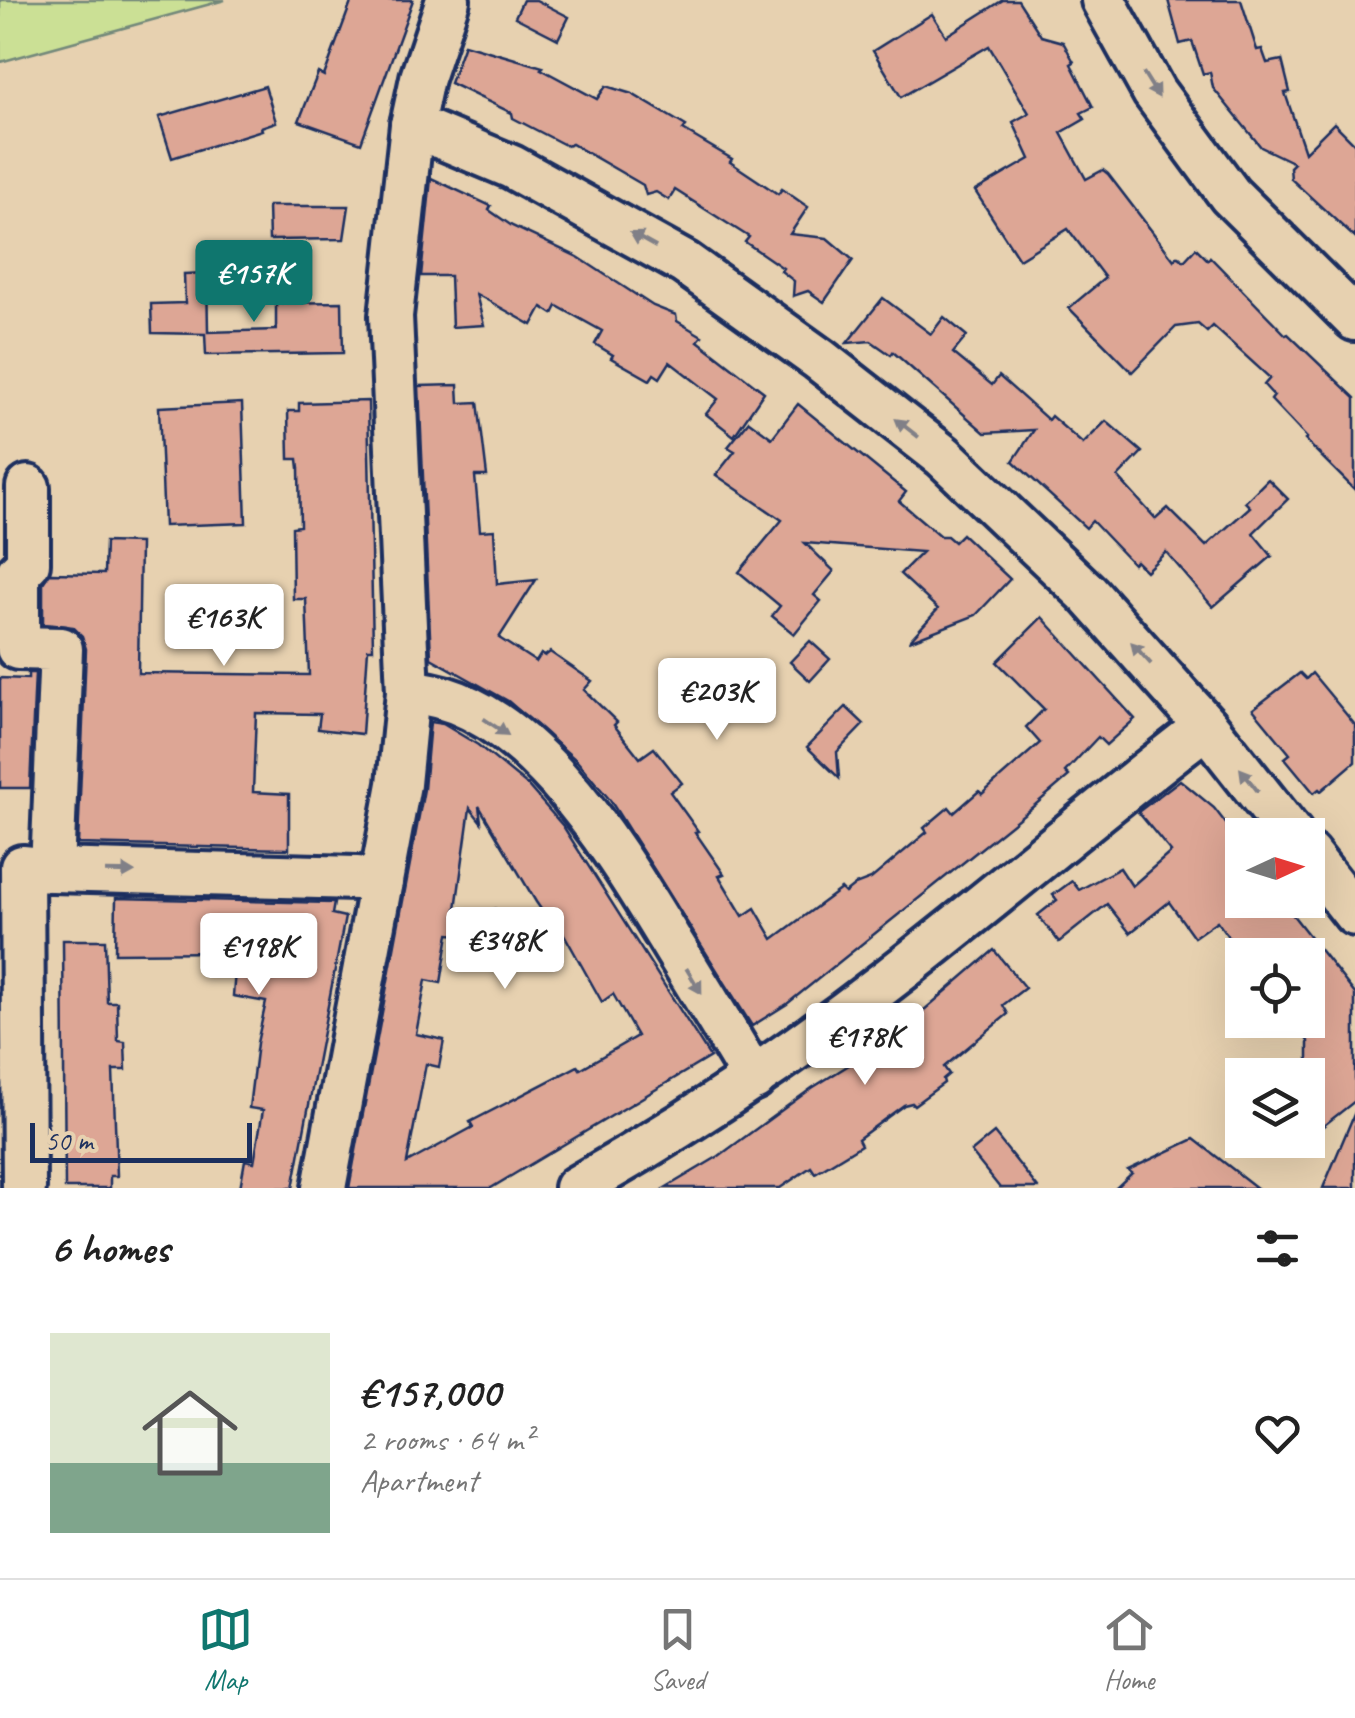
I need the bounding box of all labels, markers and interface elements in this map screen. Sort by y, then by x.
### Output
one-way arrow [1142,71,1159,99]
one-way arrow [629,231,657,249]
pin: €157K [184,240,324,325]
text: €157K [217,252,291,293]
one-way arrow [895,418,920,439]
pin: €163K [154,584,294,669]
text: €163K [187,596,261,637]
one-way arrow [1131,641,1153,666]
pin: €203K [647,658,787,743]
text: €203K [680,670,754,711]
one-way arrow [483,717,510,735]
one-way arrow [1239,768,1260,793]
north arrow [1225,818,1325,918]
map controls [1225,818,1325,1158]
one-way arrow [104,864,136,880]
pin: €348K [435,907,575,992]
pin: €198K [189,913,329,998]
text: €348K [468,919,542,960]
text: €198K [222,925,296,966]
button: locate [1225,938,1325,1038]
one-way arrow [684,967,703,994]
pin: €178K [795,1003,935,1088]
text: €178K [828,1015,902,1056]
button: layers [1225,1058,1325,1158]
scale bar [30,1118,252,1162]
text: 50 m [45,1123,93,1158]
icon: filters [1250,1221,1305,1276]
text: 6 homes [50,1222,169,1275]
text: €157,000 [360,1366,500,1419]
icon: home [130,1373,250,1493]
icon: heart [1250,1406,1305,1461]
text: 2 rooms · 64 m² [360,1419,533,1460]
text: Apartment [360,1460,478,1501]
tab: Map [198,1602,253,1697]
tab: Saved [650,1602,705,1697]
tab: Home [1102,1602,1157,1697]

